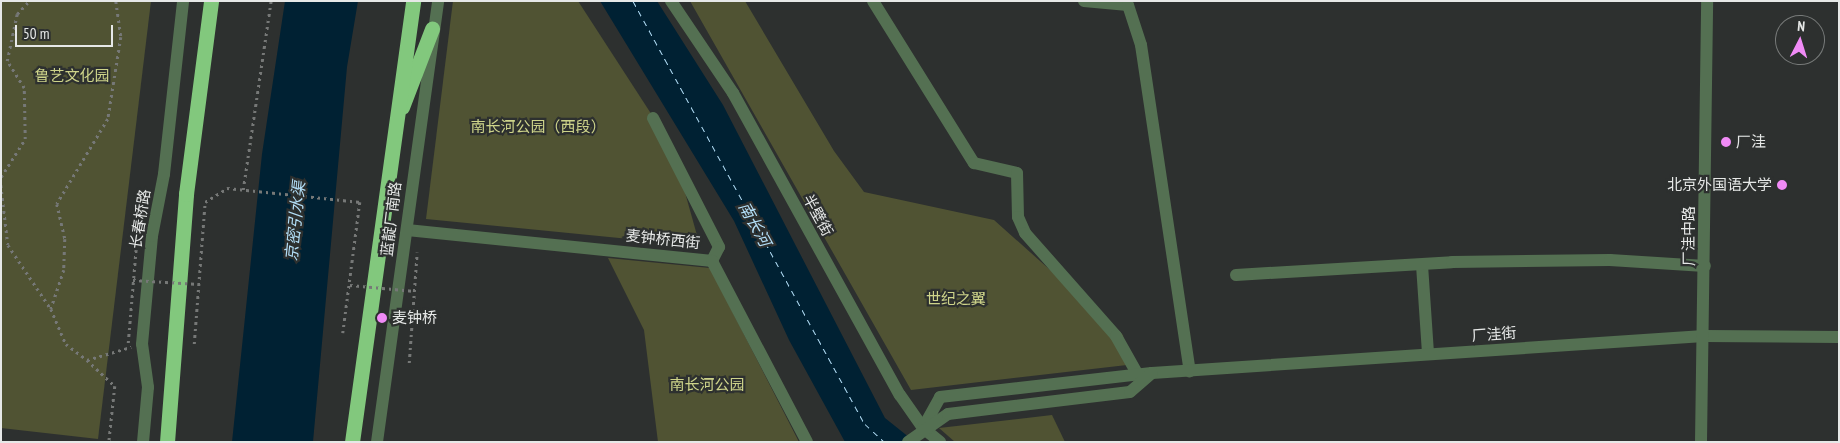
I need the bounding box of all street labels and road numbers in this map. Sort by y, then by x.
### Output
street label: 蓝靛厂南路 [377,181,405,257]
street label: 长春桥路 [126,188,154,250]
street label: 半壁街 [799,191,837,239]
street label: 厂洼中路 [1680,206,1698,266]
street label: 麦钟桥西街 [625,226,701,252]
street label: 厂洼街 [1471,323,1517,345]

